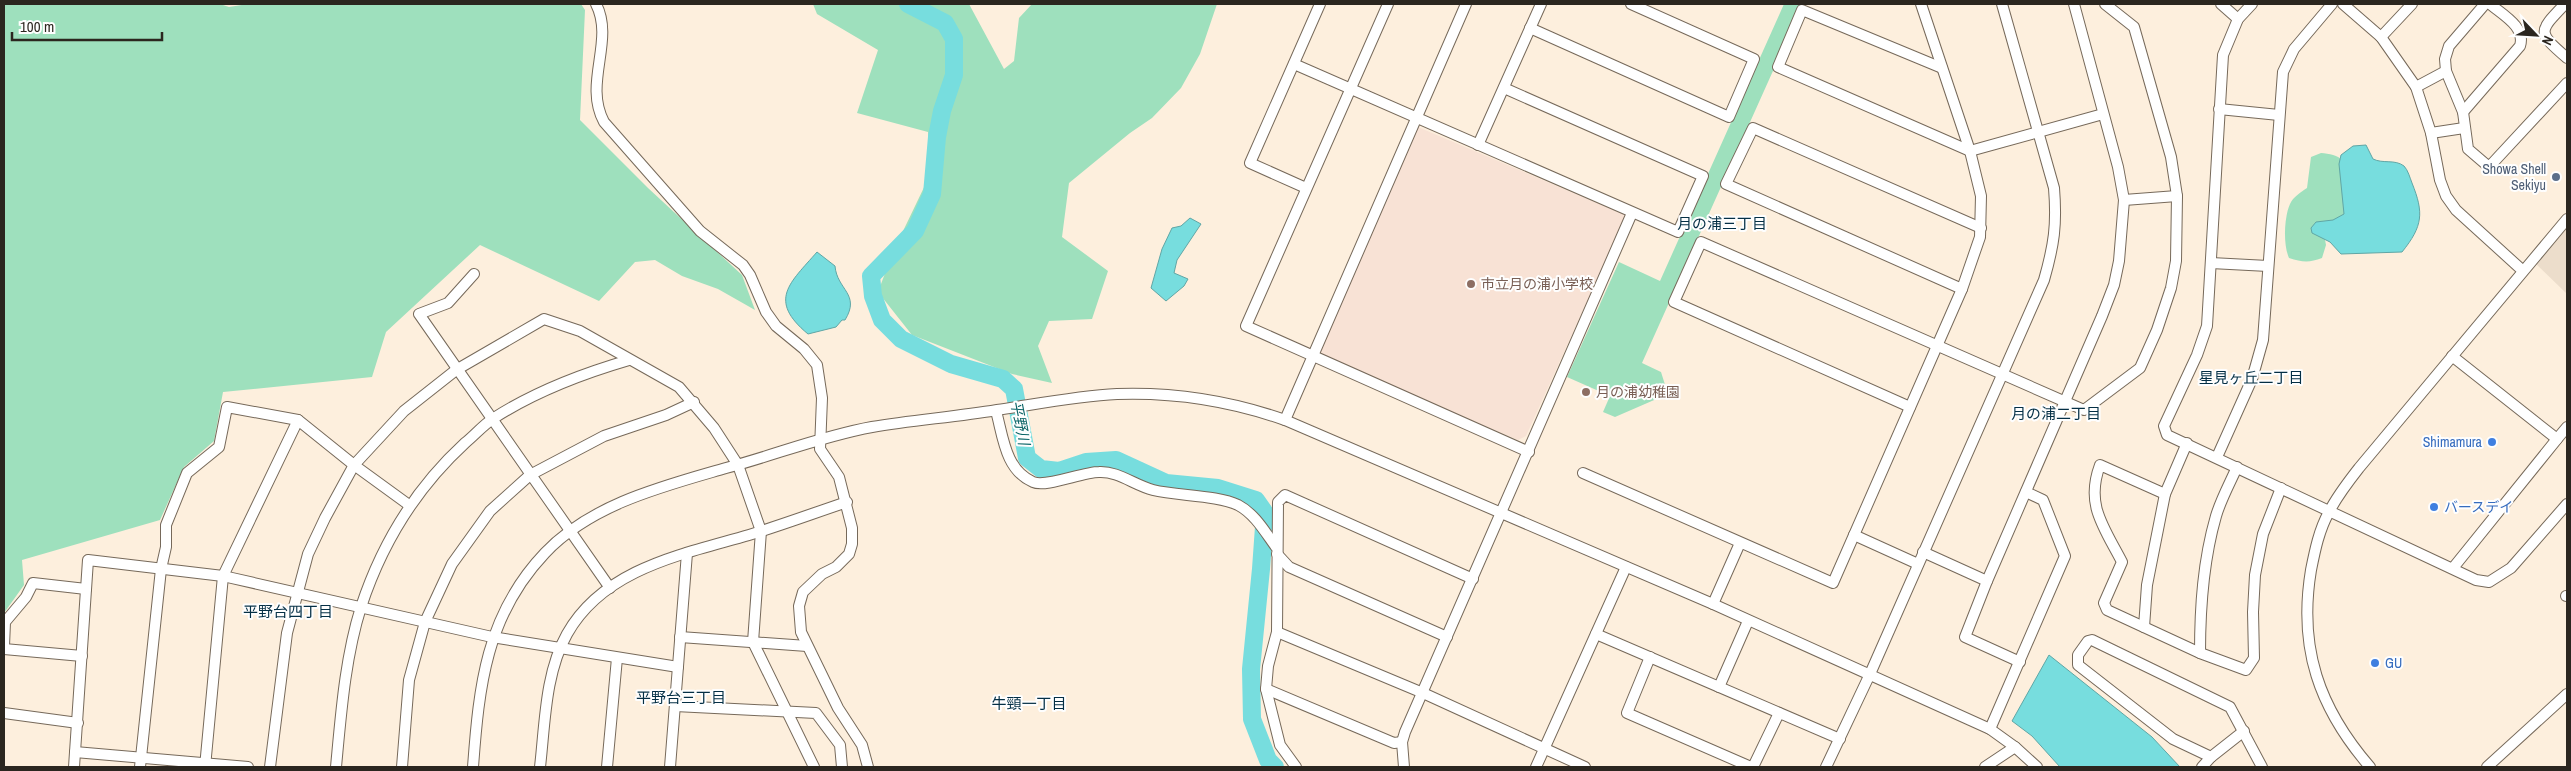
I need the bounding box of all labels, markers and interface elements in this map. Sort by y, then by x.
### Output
scale bar [12,10,162,42]
north arrow [2511,10,2561,60]
text: 100 m [20,16,54,37]
text: N [2538,33,2558,48]
place label: Showa Shell Sekiyu [2482,160,2546,194]
marker: Showa Shell Sekiyu [2550,171,2562,183]
district label: 月の浦三丁目 [1677,213,1767,234]
place label: 市立月の浦小学校 [1481,275,1593,293]
marker: 市立月の浦小学校 [1465,278,1477,290]
district label: 星見ヶ丘二丁目 [2198,367,2304,388]
place label: 月の浦幼稚園 [1596,383,1680,401]
marker: 月の浦幼稚園 [1580,386,1592,398]
water label: 平野川 [1006,399,1035,449]
district label: 月の浦二丁目 [2011,403,2101,424]
place label: Shimamura [2423,433,2483,451]
marker: Shimamura [2486,436,2498,448]
place label: バースデイ [2444,498,2513,516]
marker: バースデイ [2428,501,2440,513]
district label: 平野台四丁目 [243,601,333,622]
place label: GU [2385,654,2402,672]
marker: GU [2369,657,2381,669]
district label: 平野台三丁目 [636,687,726,708]
district label: 牛頸一丁目 [991,693,1067,714]

